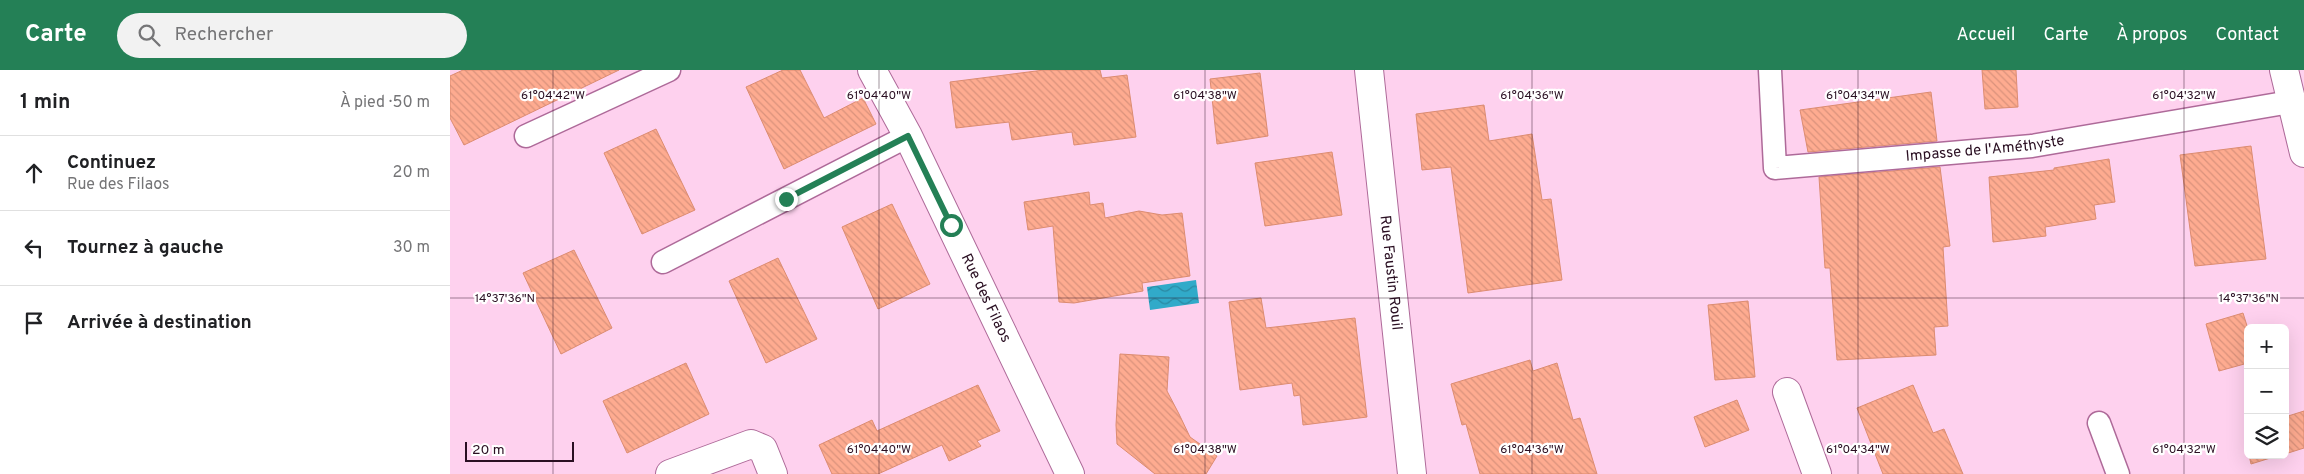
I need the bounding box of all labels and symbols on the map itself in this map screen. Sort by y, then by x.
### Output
text: 61°04'42"W [521,88,585,104]
text: 61°04'40"W [847,88,911,104]
text: 61°04'38"W [1173,88,1237,104]
text: 61°04'36"W [1500,88,1564,104]
text: 61°04'34"W [1826,88,1890,104]
text: 61°04'32"W [2152,88,2216,104]
street label: Impasse de l'Améthyste [1905,131,2066,166]
route end [775,188,798,211]
route start [940,214,963,237]
street label: Rue Faustin Rouil [1375,214,1406,331]
street label: Rue des Filaos [956,251,1015,346]
text: 14°37'36"N [475,291,535,307]
text: 14°37'36"N [2219,291,2279,307]
scale bar [465,439,574,462]
text: 61°04'40"W [847,442,911,458]
text: 61°04'38"W [1173,442,1237,458]
text: 61°04'36"W [1500,442,1564,458]
text: 61°04'34"W [1826,442,1890,458]
text: 61°04'32"W [2152,442,2216,458]

